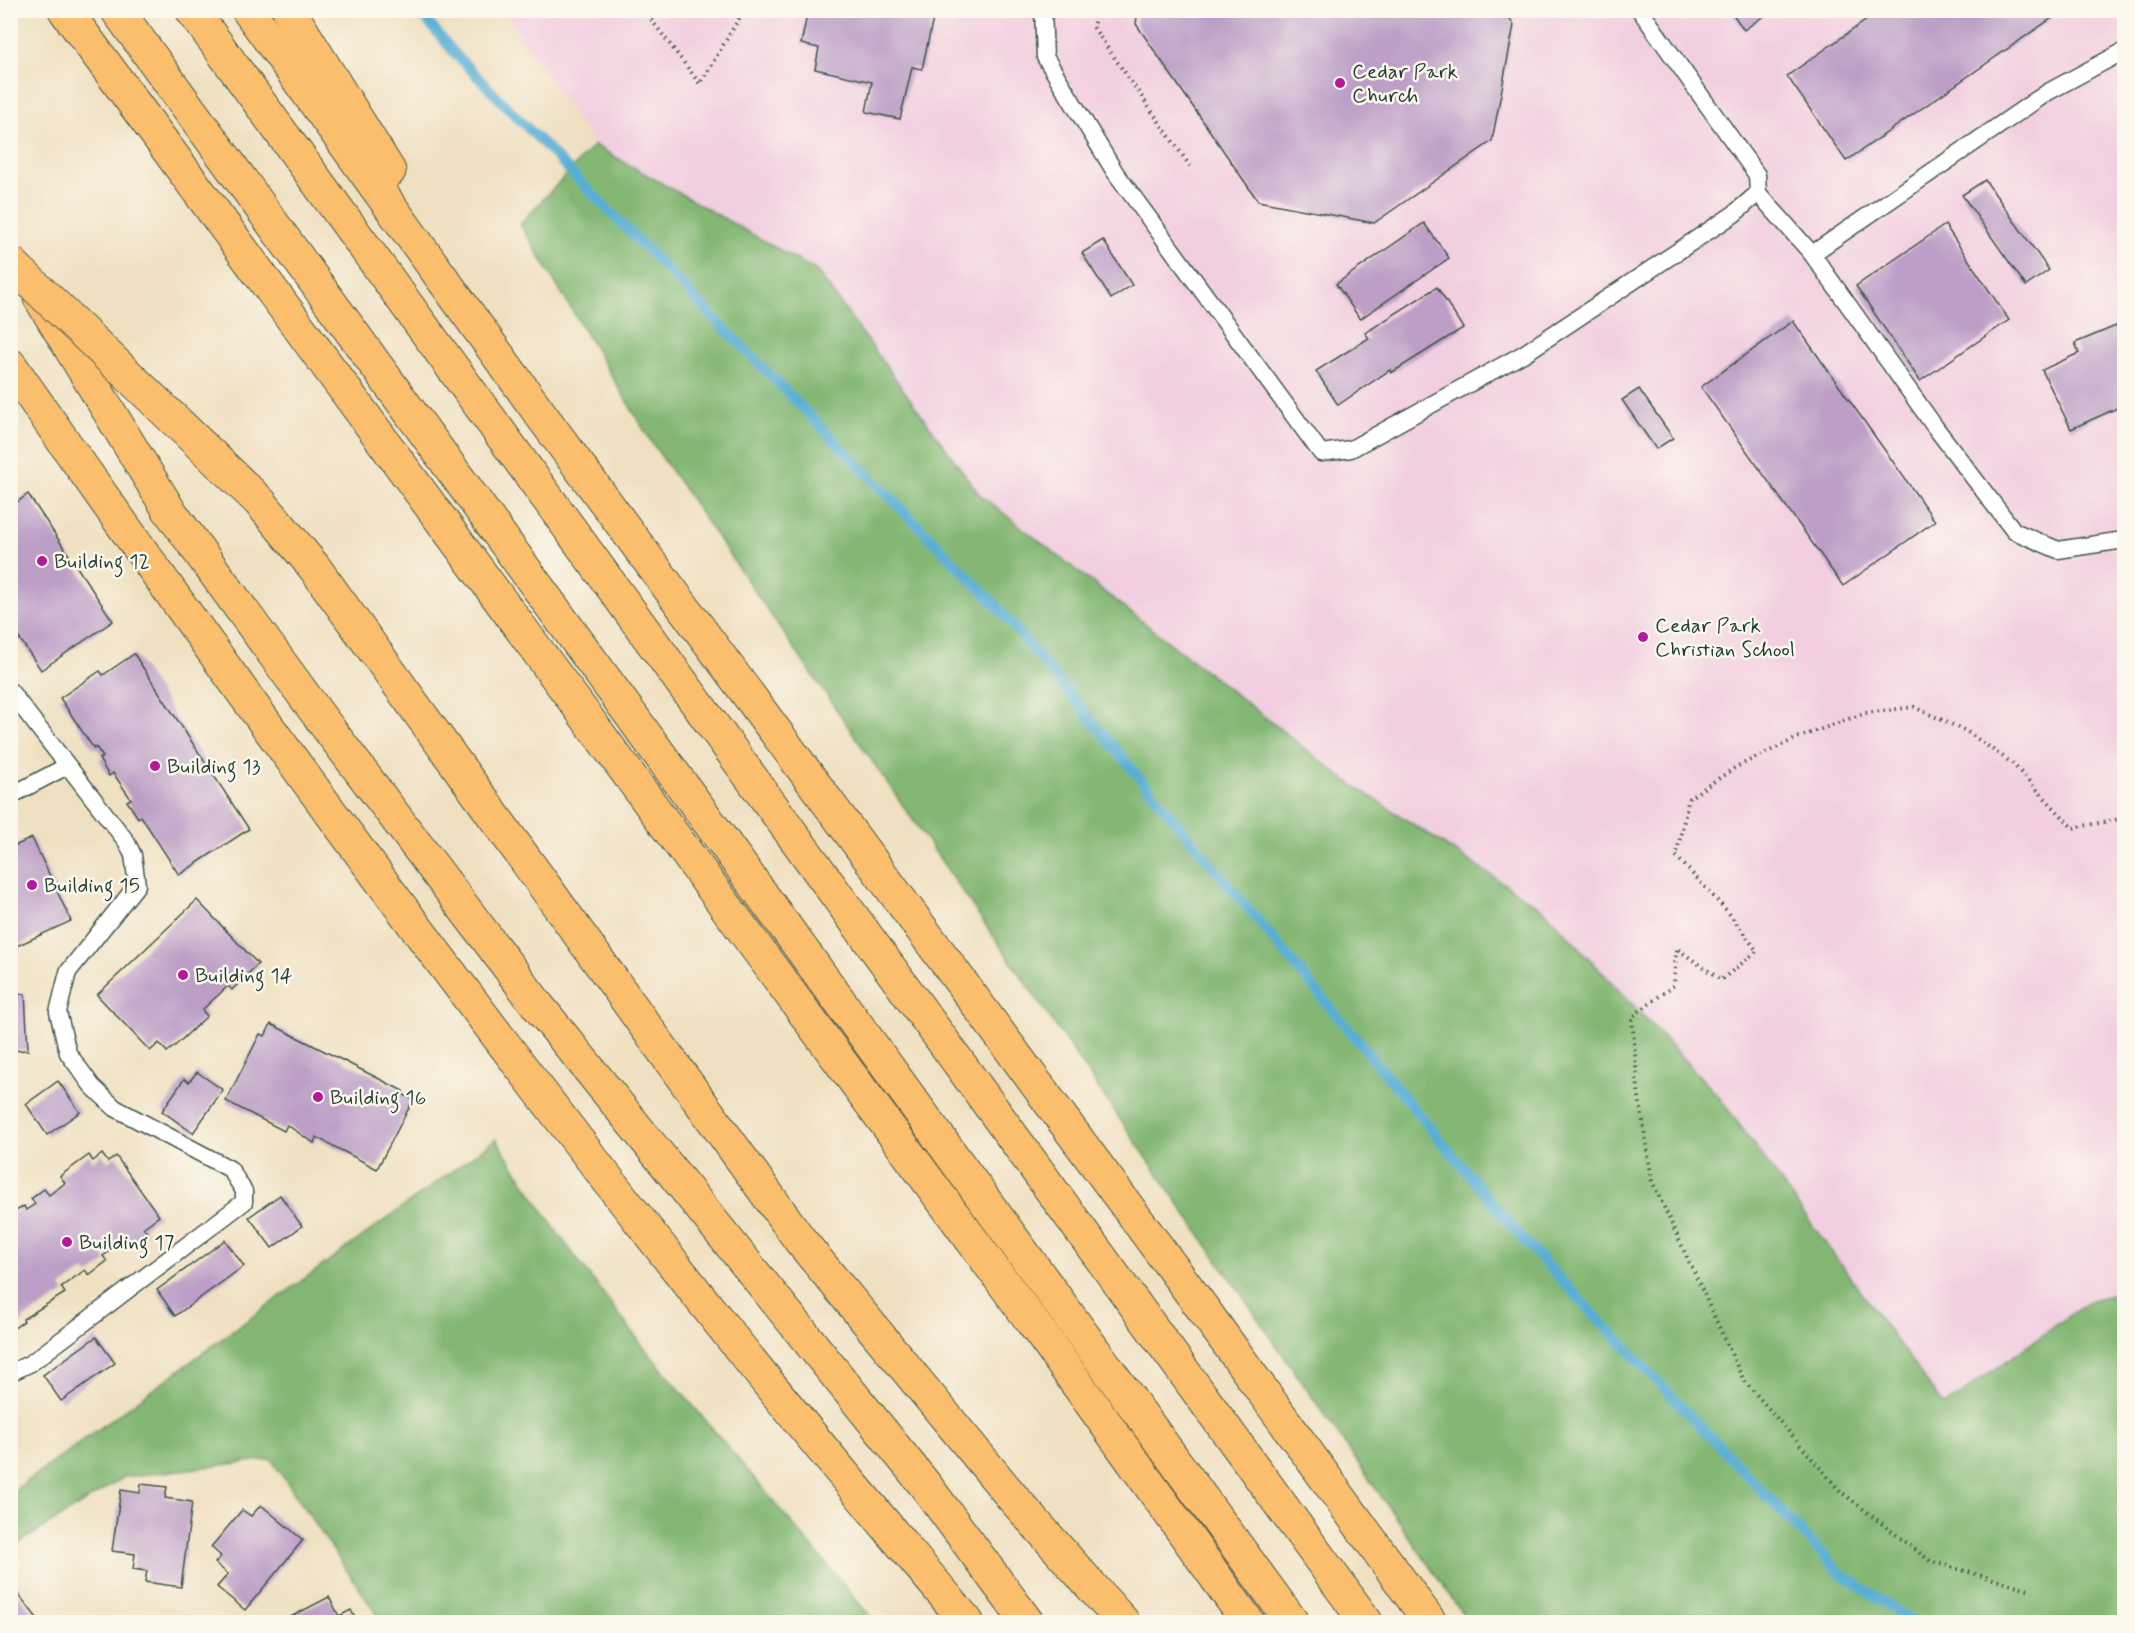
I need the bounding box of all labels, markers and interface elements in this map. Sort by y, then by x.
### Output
place label: Cedar Park Church [1352,58,1458,110]
marker: Cedar Park Church [1333,76,1347,90]
place label: Building 12 [54,548,150,578]
marker: Building 12 [35,554,49,568]
place label: Cedar Park Christian School [1655,612,1795,664]
marker: Cedar Park Christian School [1636,630,1650,644]
place label: Building 13 [167,753,261,783]
marker: Building 13 [148,759,162,773]
place label: Building 15 [44,872,140,902]
marker: Building 15 [25,878,39,892]
place label: Building 14 [195,962,293,992]
marker: Building 14 [176,968,190,982]
place label: Building 16 [330,1084,426,1114]
marker: Building 16 [311,1090,325,1104]
place label: Building 17 [79,1229,174,1259]
marker: Building 17 [60,1235,74,1249]

